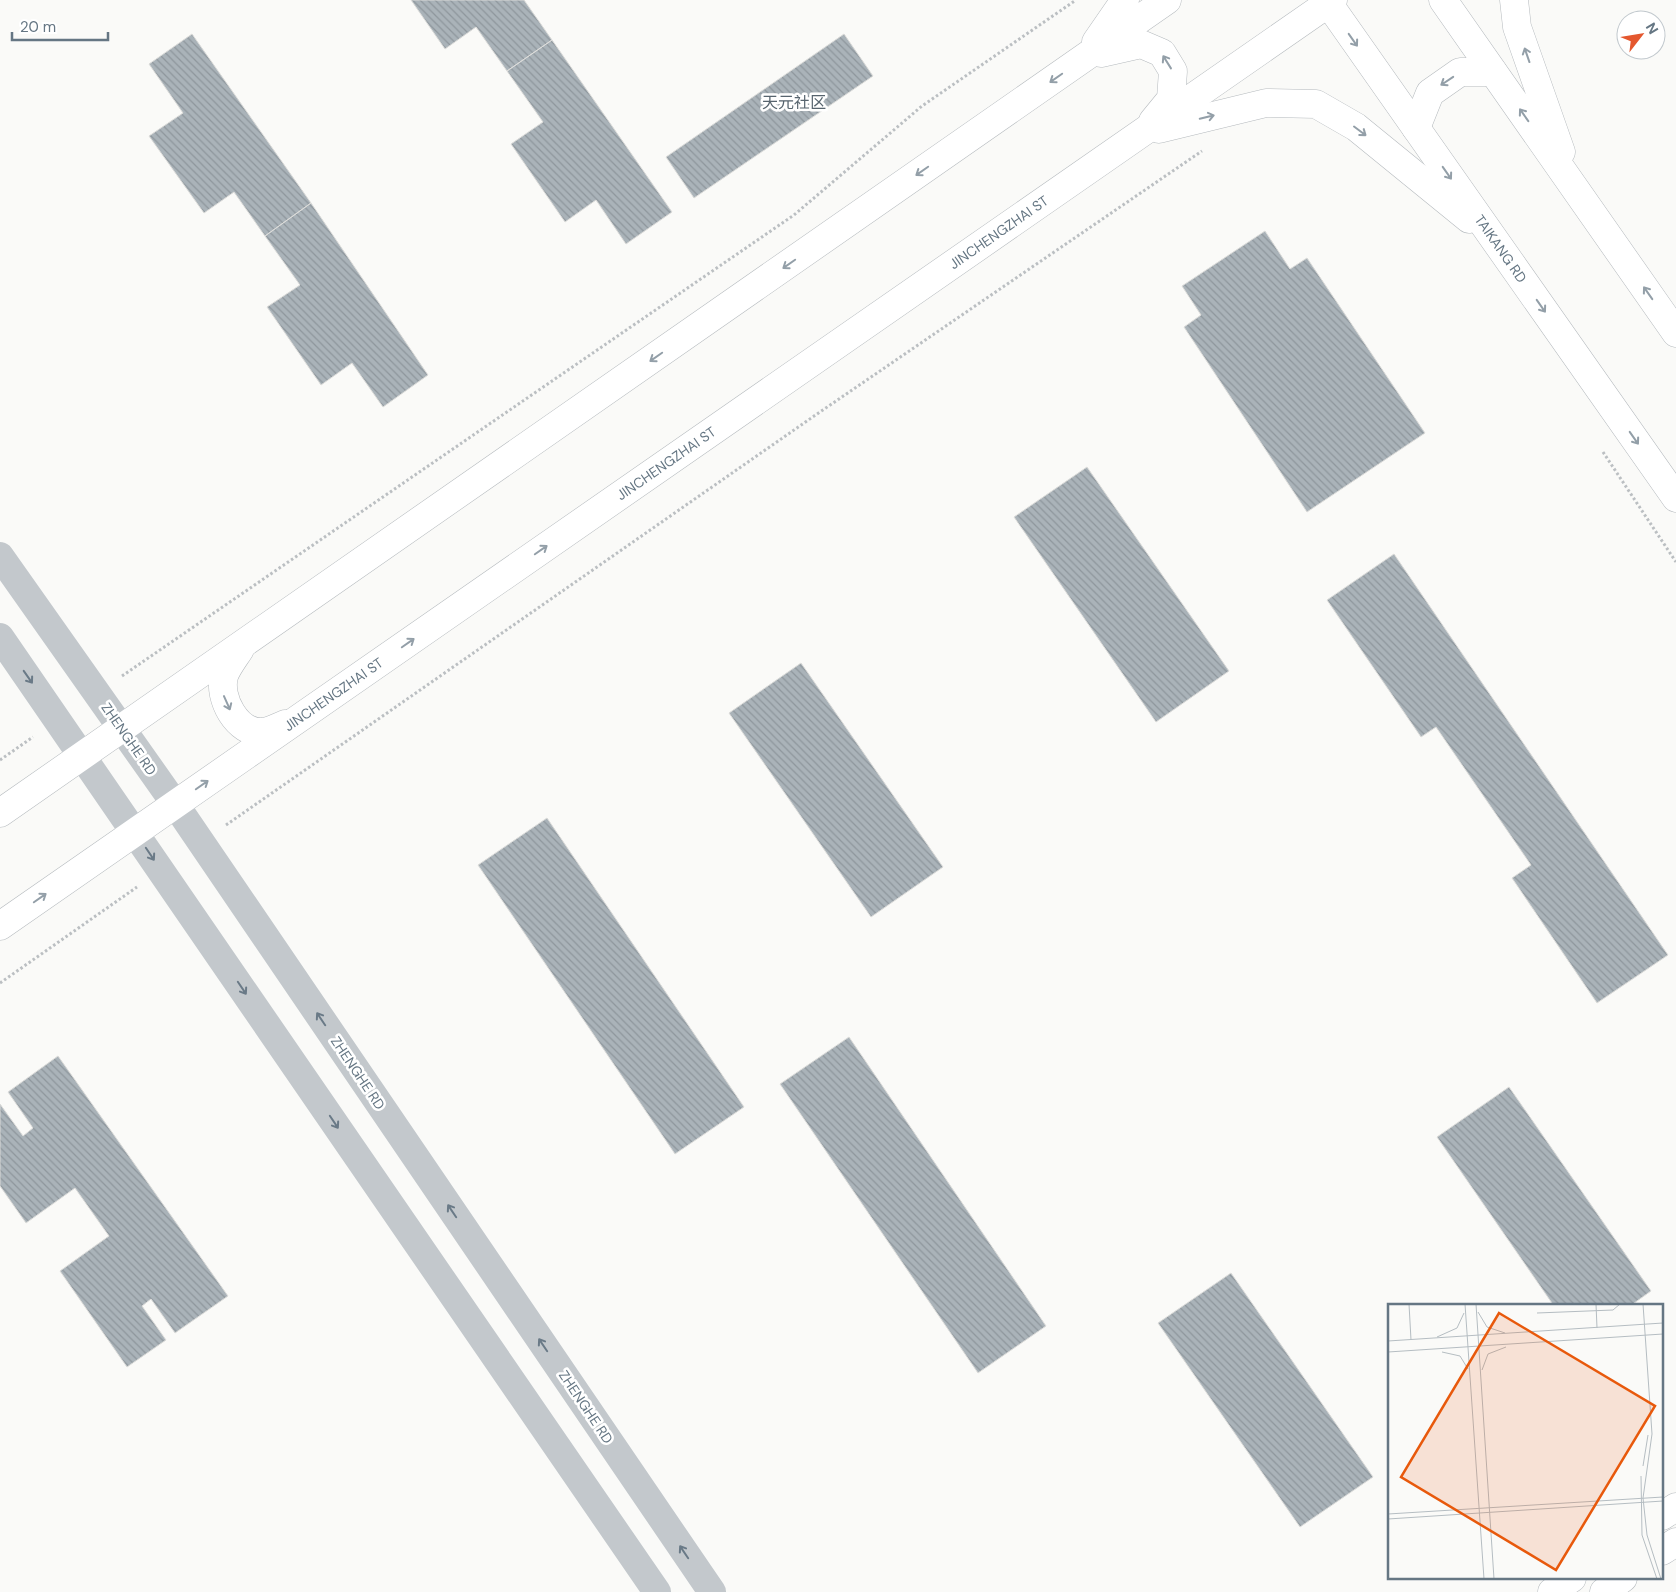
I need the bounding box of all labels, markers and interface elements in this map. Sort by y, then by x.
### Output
scale bar [12,10,109,42]
north arrow [1616,10,1666,60]
text: 20 m [20,17,56,37]
text: N [1642,19,1662,37]
one-way arrow [1348,33,1358,47]
one-way arrow [1522,48,1531,63]
one-way arrow [1162,55,1172,69]
one-way arrow [1049,73,1063,83]
one-way arrow [1440,76,1454,86]
district label: 天元社区 [762,92,826,113]
one-way arrow [1519,108,1529,122]
one-way arrow [1198,112,1214,122]
one-way arrow [1353,126,1367,136]
one-way arrow [916,166,930,176]
one-way arrow [1442,166,1452,180]
street label: JINCHENGZHAI ST [945,191,1052,273]
street label: TAIKANG RD [1471,211,1531,286]
one-way arrow [782,259,796,269]
one-way arrow [1643,286,1653,300]
one-way arrow [1536,298,1546,312]
one-way arrow [649,352,663,362]
street label: JINCHENGZHAI ST [613,422,719,504]
one-way arrow [1629,431,1639,445]
one-way arrow [534,545,548,555]
one-way arrow [400,638,414,648]
street label: JINCHENGZHAI ST [280,654,387,735]
one-way arrow [23,670,33,684]
one-way arrow [223,695,233,710]
street label: ZHENGHE RD [97,699,161,779]
one-way arrow [195,780,209,790]
one-way arrow [145,847,155,861]
one-way arrow [33,893,47,903]
one-way arrow [237,981,247,995]
one-way arrow [316,1012,326,1026]
street label: ZHENGHE RD [327,1033,389,1113]
one-way arrow [329,1114,339,1128]
one-way arrow [447,1204,457,1218]
inset map [1388,1304,1664,1580]
one-way arrow [538,1338,549,1352]
street label: ZHENGHE RD [555,1367,617,1447]
one-way arrow [679,1545,689,1559]

